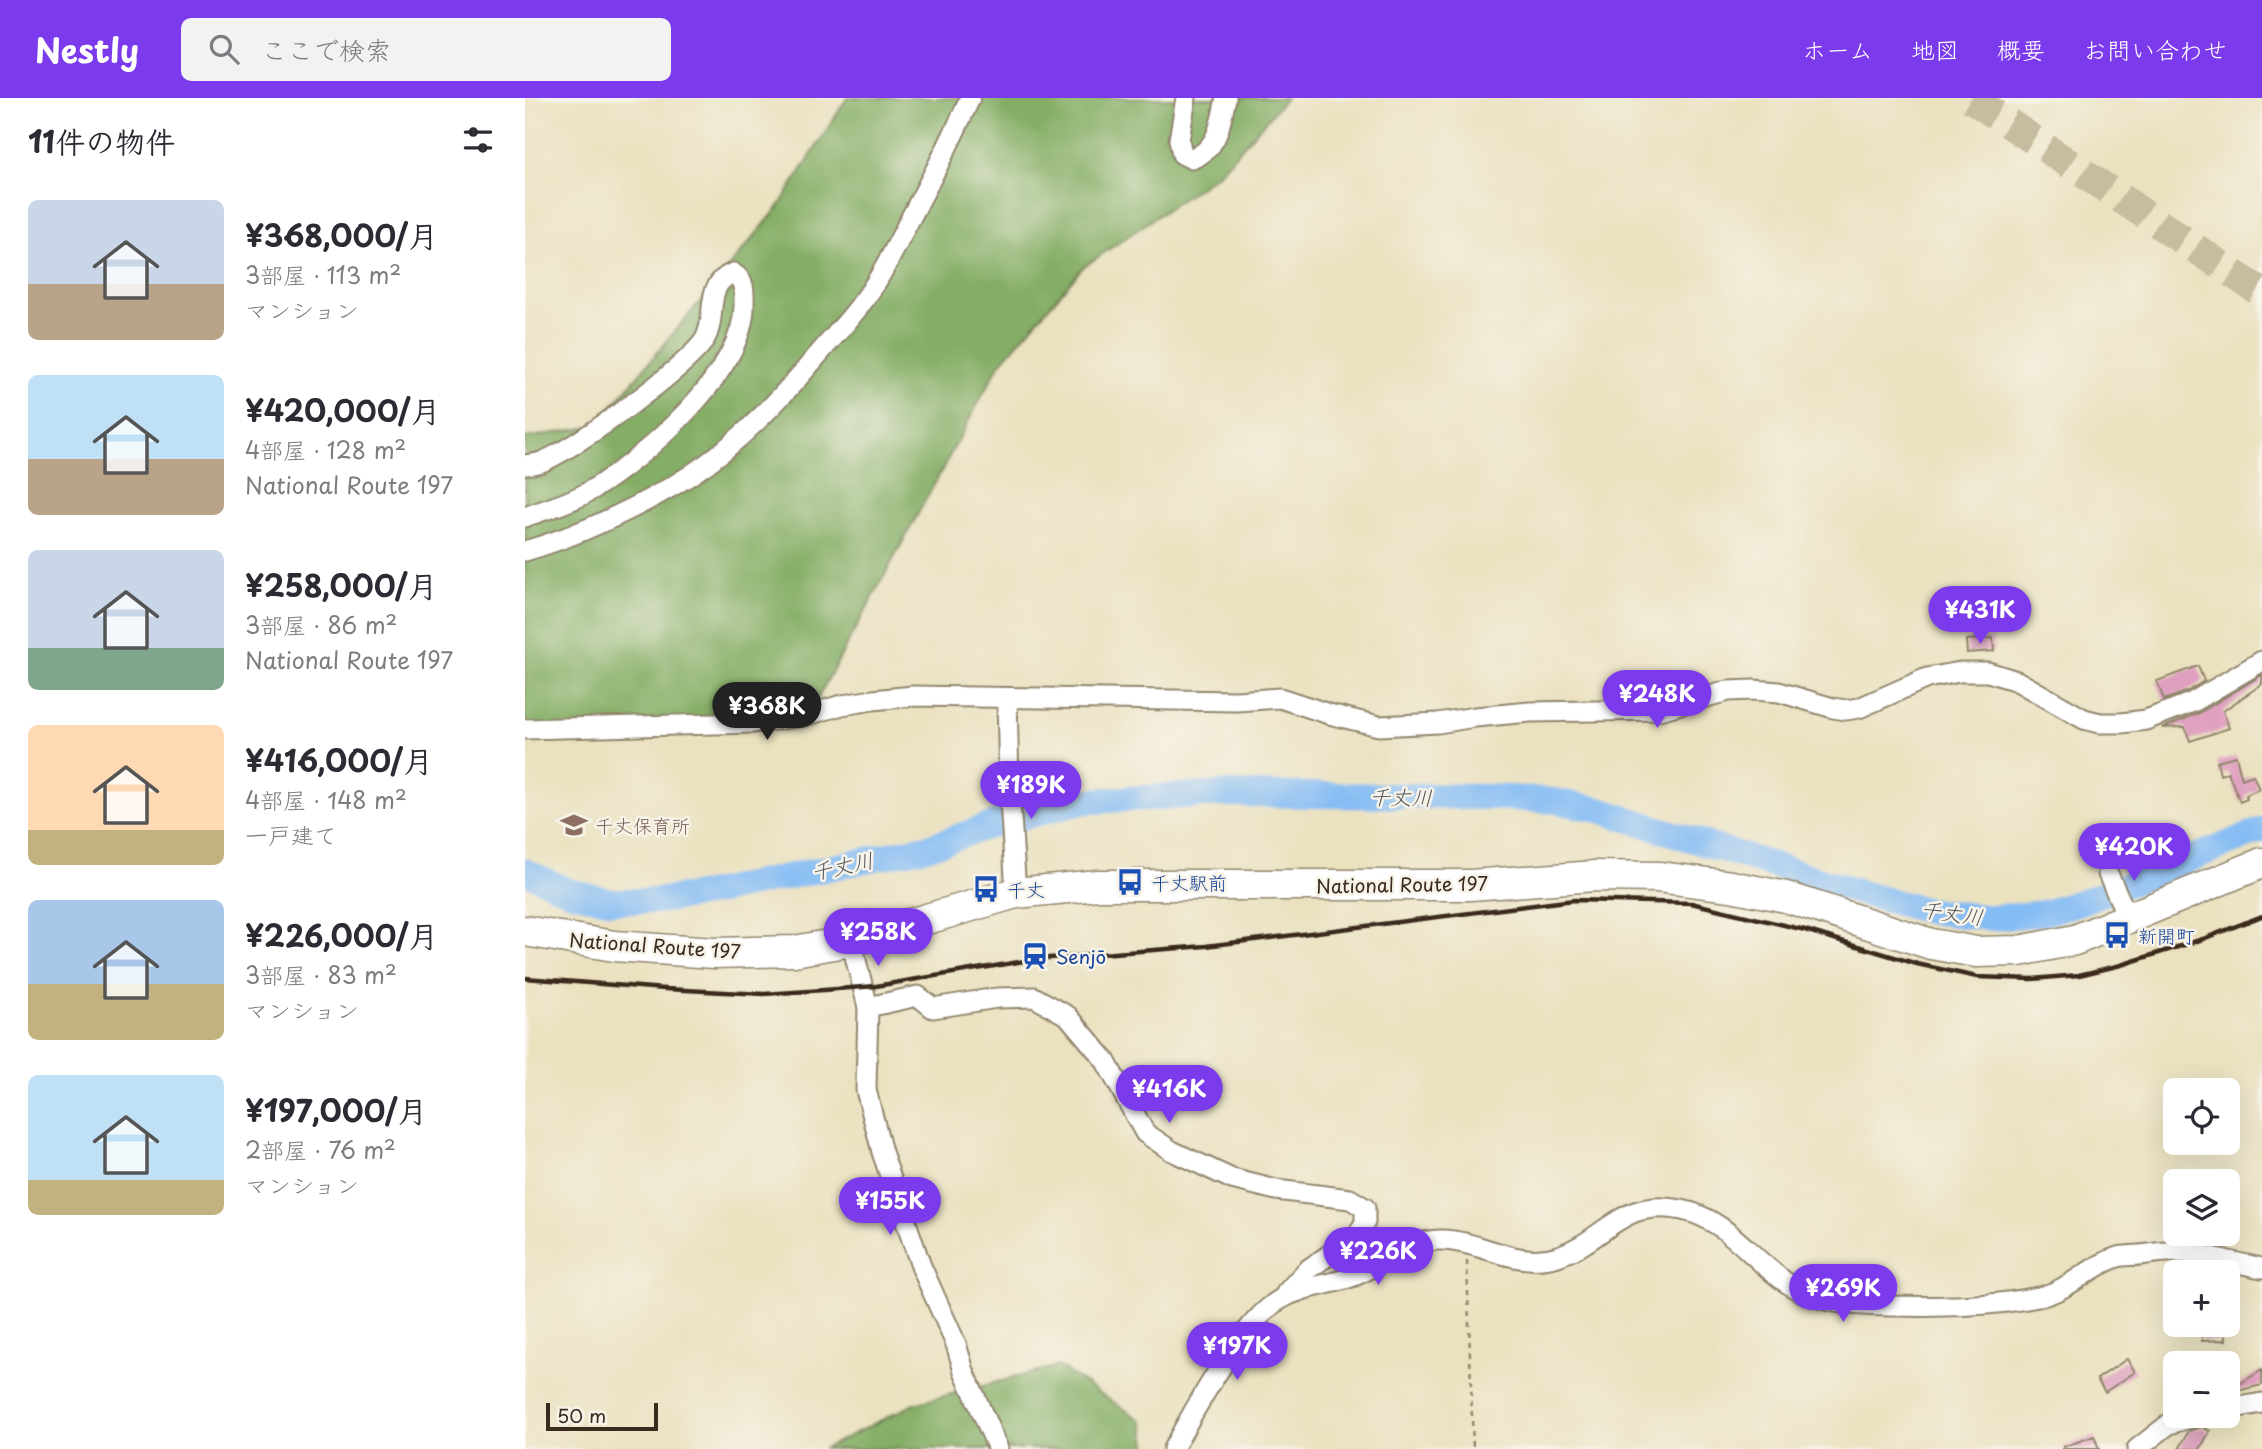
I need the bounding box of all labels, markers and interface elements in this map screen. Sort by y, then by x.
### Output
search box [181,18,671,81]
text: Nestly [35,24,139,74]
icon: search [205,30,243,68]
text: ここで検索 [261,30,391,69]
text: ホーム [1802,31,1873,67]
text: 地図 [1911,31,1959,67]
text: 概要 [1997,31,2045,67]
text: お問い合わせ [2083,31,2227,67]
text: 11件の物件 [28,118,175,163]
icon: filters [459,121,497,159]
text: ¥368,000/月 [245,212,438,257]
icon: home [84,228,168,312]
text: 3部屋 · 113 m² [245,257,401,292]
text: マンション [245,292,359,327]
text: ¥420,000/月 [245,387,440,432]
icon: home [84,403,168,487]
text: 4部屋 · 128 m² [245,432,406,467]
text: National Route 197 [245,467,453,502]
text: ¥258,000/月 [245,562,437,607]
icon: home [84,578,168,662]
pin: ¥431K [1931,587,2029,646]
text: ¥431K [1944,591,2016,626]
text: 3部屋 · 86 m² [245,607,397,642]
text: National Route 197 [245,642,453,677]
pin: ¥248K [1608,670,1706,730]
text: ¥248K [1618,675,1696,710]
pin: ¥368K [718,682,816,742]
text: ¥368K [728,687,806,722]
text: ¥416,000/月 [245,737,433,782]
icon: home [84,753,168,837]
pin: ¥189K [982,762,1080,821]
text: ¥189K [996,766,1066,801]
water label: 千丈川 [1369,779,1433,813]
text: 4部屋 · 148 m² [245,782,407,817]
school or university icon: 千丈保育所 [559,810,589,840]
place label: 千丈保育所 [595,811,690,839]
text: 一戸建て [245,817,337,852]
pin: ¥420K [2085,824,2183,883]
text: ¥420K [2094,828,2174,863]
water label: 千丈川 [808,843,876,887]
bus stop icon: 千丈駅前 [1115,867,1145,897]
place label: 千丈駅前 [1151,868,1227,896]
street label: National Route 197 [1316,868,1489,899]
bus stop icon: 千丈 [971,874,1001,904]
place label: 千丈 [1007,875,1045,903]
water label: 千丈川 [1919,892,1985,932]
pin: ¥258K [829,908,927,968]
text: ¥226,000/月 [245,912,438,957]
text: ¥258K [840,913,916,948]
bus stop icon: 新開町 [2102,920,2132,950]
place label: 新開町 [2138,921,2195,949]
street label: National Route 197 [568,925,742,965]
icon: home [84,928,168,1012]
station icon: Senjō [1020,941,1050,971]
place label: Senjō [1056,942,1106,970]
text: 3部屋 · 83 m² [245,957,397,992]
text: マンション [245,992,359,1027]
pin: ¥416K [1120,1066,1218,1125]
text: ¥416K [1132,1070,1206,1105]
map controls [2163,1078,2240,1428]
button: locate [2163,1078,2240,1155]
text: ¥197,000/月 [245,1087,427,1132]
icon: home [84,1103,168,1187]
text: 2部屋 · 76 m² [245,1132,396,1167]
text: マンション [245,1167,359,1202]
button: layers [2163,1169,2240,1246]
pin: ¥155K [841,1178,939,1237]
text: ¥155K [855,1182,925,1217]
pin: ¥226K [1329,1228,1427,1287]
text: ¥226K [1339,1232,1417,1267]
button: + [2163,1260,2240,1337]
pin: ¥269K [1794,1264,1892,1324]
text: ¥269K [1805,1269,1881,1304]
pin: ¥197K [1188,1322,1286,1382]
text: ¥197K [1203,1327,1271,1362]
button: − [2163,1351,2240,1428]
scale bar [546,1400,658,1432]
text: 50 m [557,1401,606,1429]

